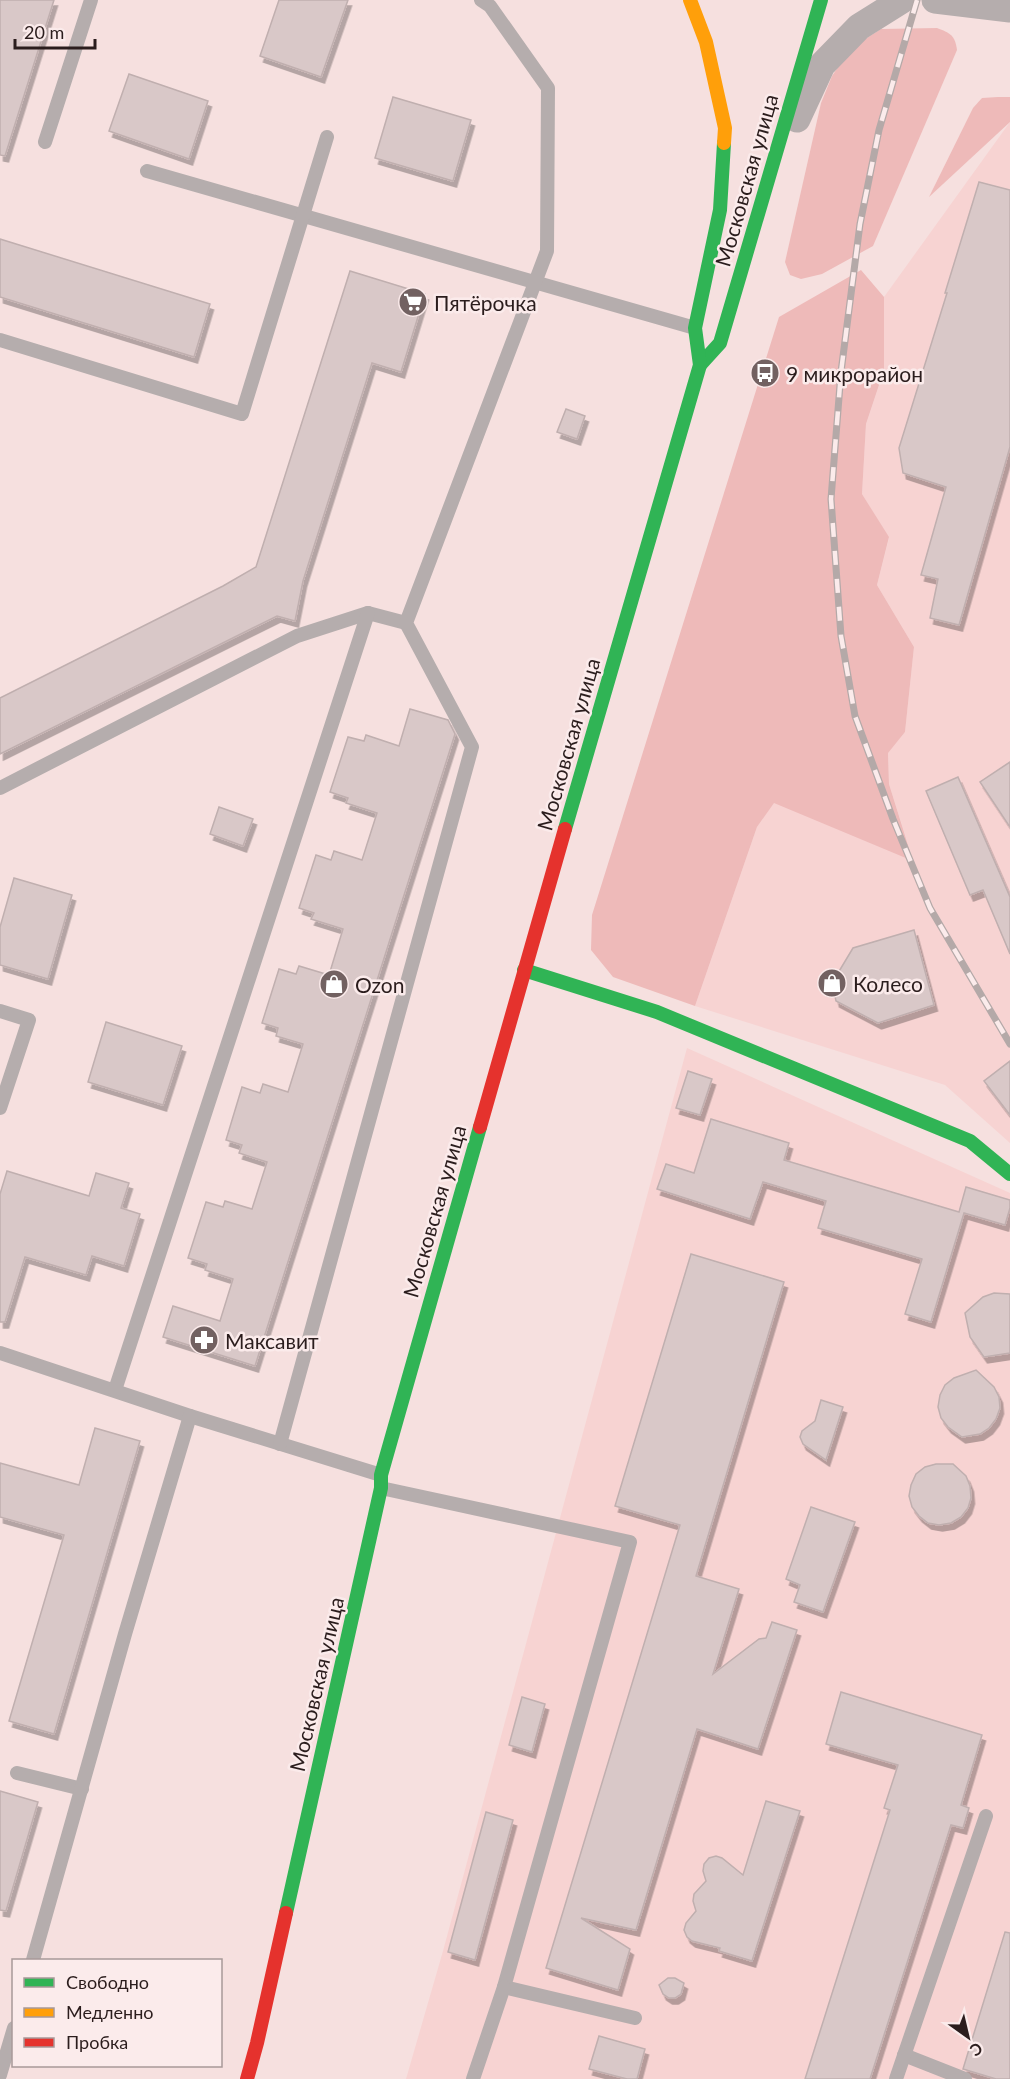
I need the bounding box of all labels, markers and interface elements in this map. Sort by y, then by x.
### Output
scale bar [15,12,94,50]
text: 20 m [24,21,64,43]
street label: Московская улица [709,91,783,269]
supermarket icon: Пятёрочка [397,286,429,318]
place label: Пятёрочка [434,290,537,315]
bus stop icon: 9 микрорайон [749,357,781,389]
place label: 9 микрорайон [786,361,923,386]
street label: Московская улица [531,655,605,833]
shop icon: Колесо [816,967,848,999]
shop icon: Ozon [318,968,350,1000]
place label: Колесо [853,971,923,996]
place label: Ozon [355,972,405,997]
street label: Московская улица [397,1122,471,1300]
pharmacy icon: Максавит [188,1324,220,1356]
place label: Максавит [225,1328,319,1353]
street label: Московская улица [284,1594,348,1774]
legend [12,1959,222,2067]
text: Свободно [66,1971,149,1993]
text: Медленно [66,2001,154,2023]
north arrow [938,2007,998,2067]
text: Пробка [66,2031,128,2053]
text: С [967,2039,986,2061]

